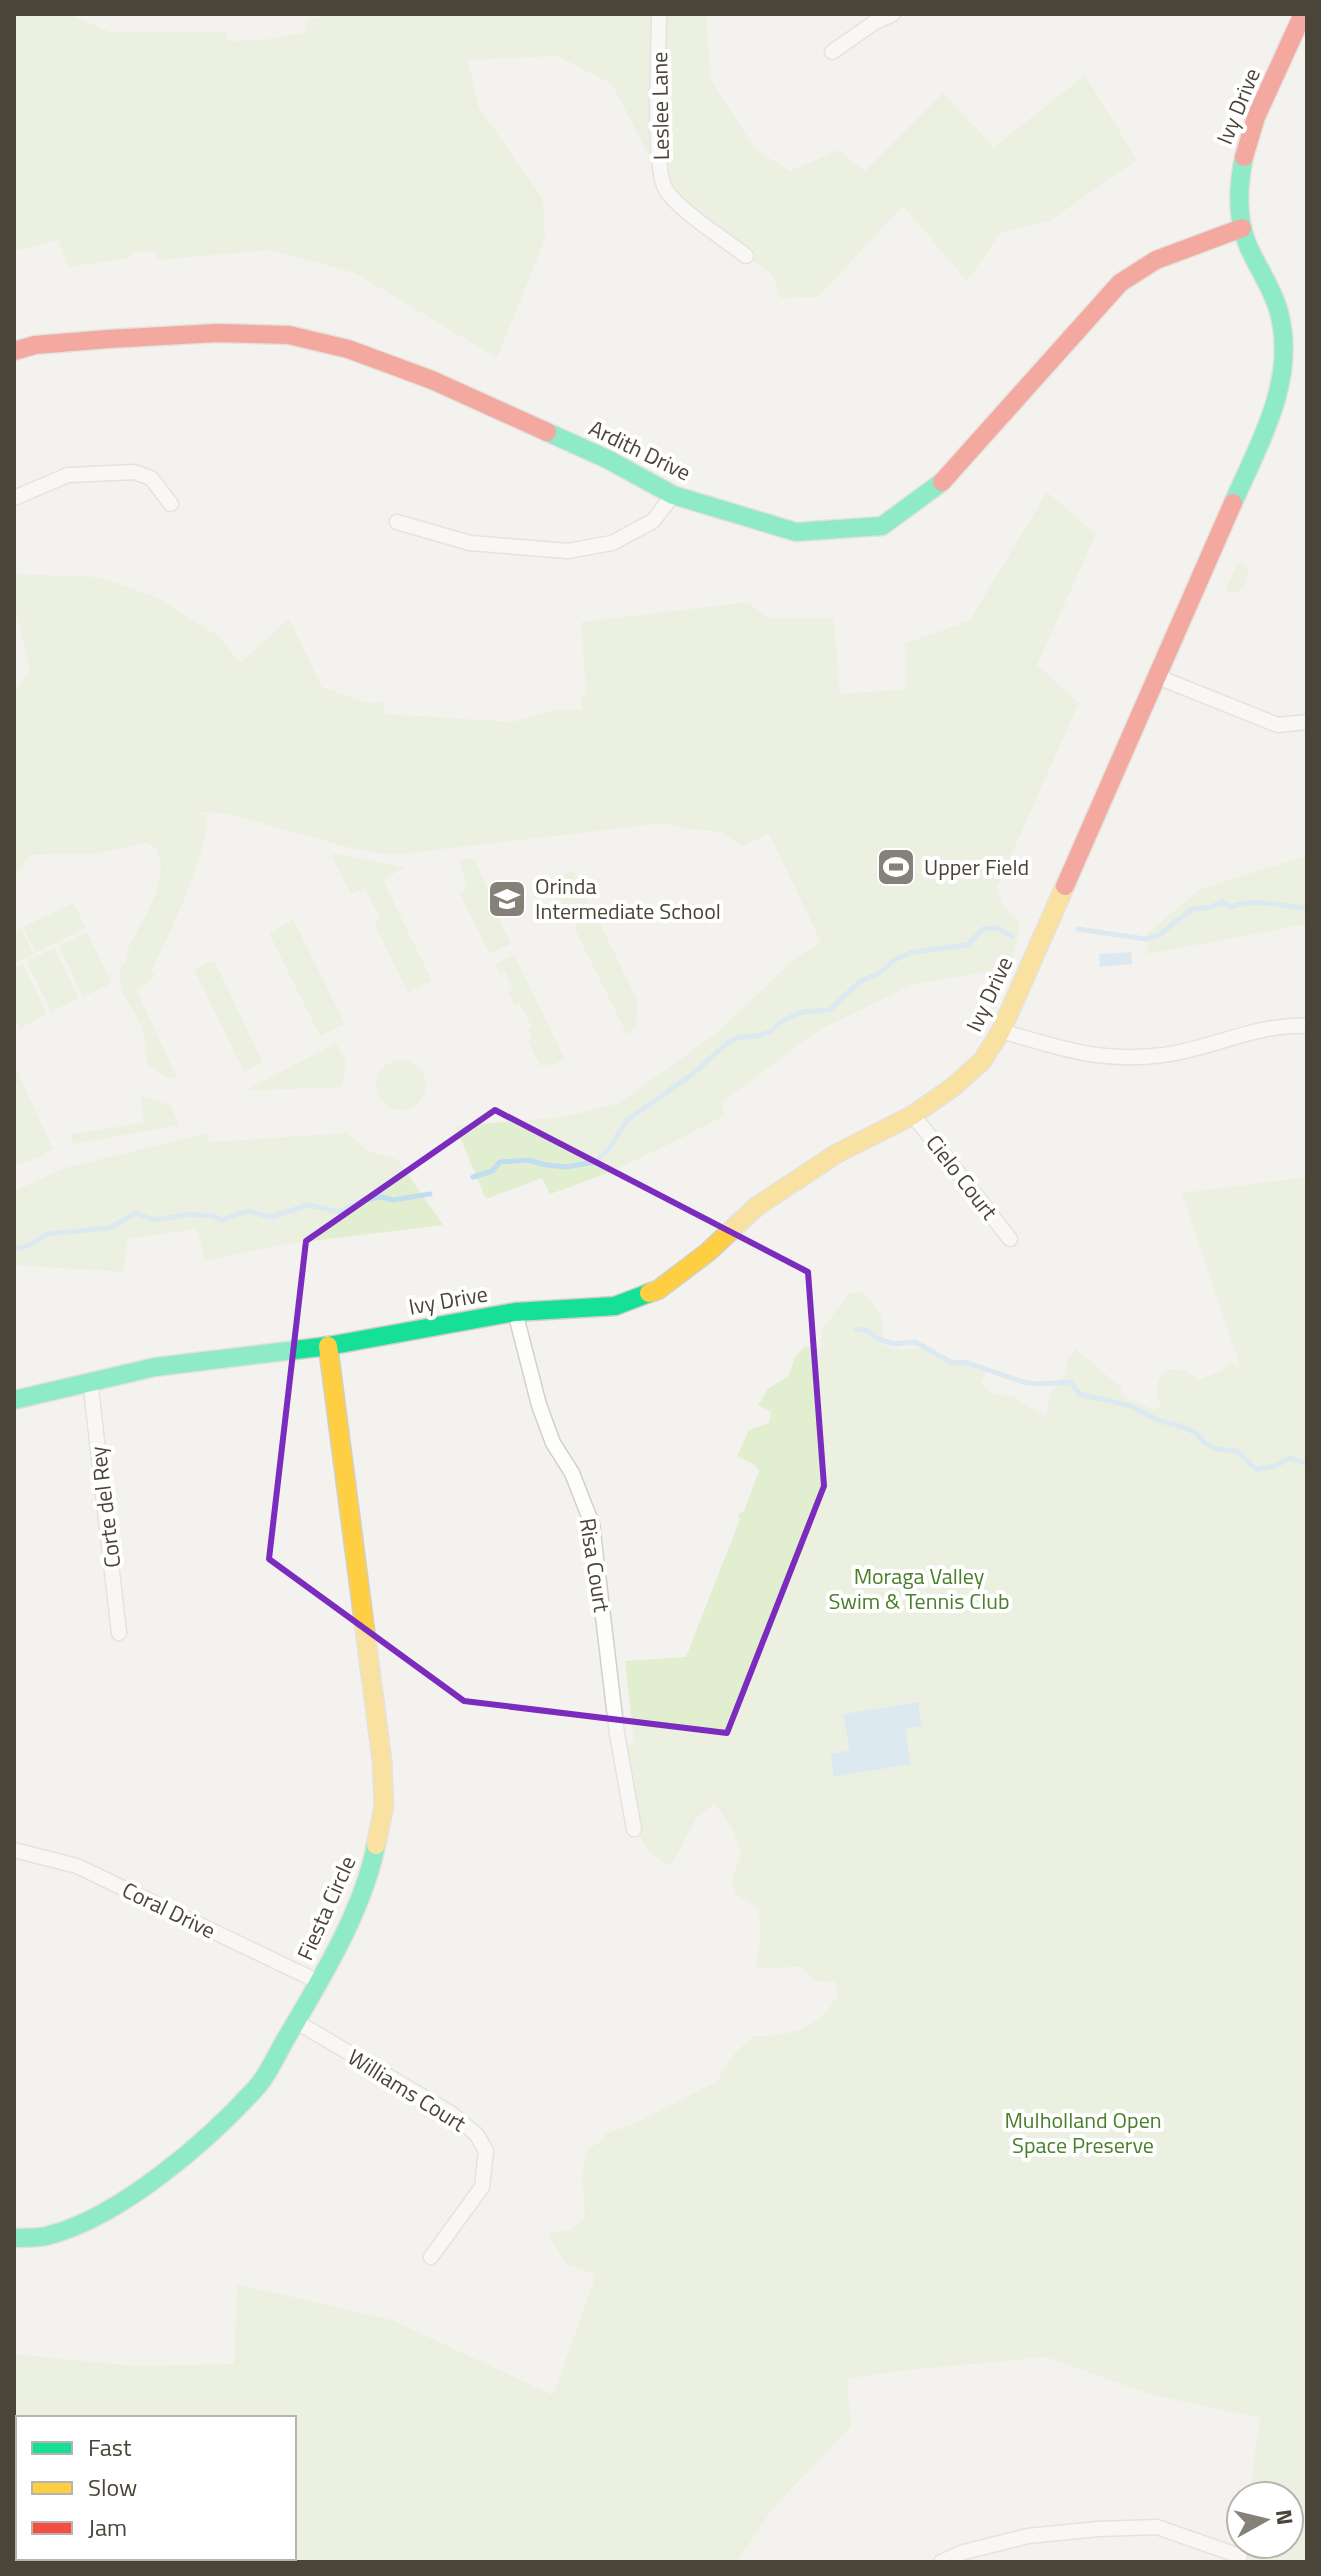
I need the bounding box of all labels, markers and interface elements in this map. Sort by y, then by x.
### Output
street label: Leslee Lane [642,52,678,160]
street label: Ivy Drive [1207,63,1269,149]
street label: Ardith Drive [583,411,697,489]
sports icon: Upper Field [875,846,917,888]
place label: Upper Field [924,850,1029,884]
place label: Orinda Intermediate School [535,869,721,928]
school or university icon: Orinda Intermediate School [486,878,528,920]
street label: Ivy Drive [957,951,1021,1037]
street label: Cielo Court [918,1127,1006,1227]
street label: Ivy Drive [406,1276,490,1324]
street label: Corte del Rey [81,1444,129,1570]
street label: Risa Court [571,1516,619,1615]
park label: Moraga Valley Swim & Tennis Club [828,1559,1010,1618]
street label: Fiesta Circle [288,1850,364,1966]
street label: Coral Drive [117,1873,221,1947]
street label: Williams Court [341,2040,473,2140]
park label: Mulholland Open Space Preserve [1004,2103,1162,2162]
legend [16,2416,296,2560]
text: Fast [88,2429,132,2465]
text: Slow [88,2469,137,2505]
north arrow [1225,2480,1305,2560]
text: N [1267,2507,1303,2527]
text: Jam [88,2509,127,2545]

